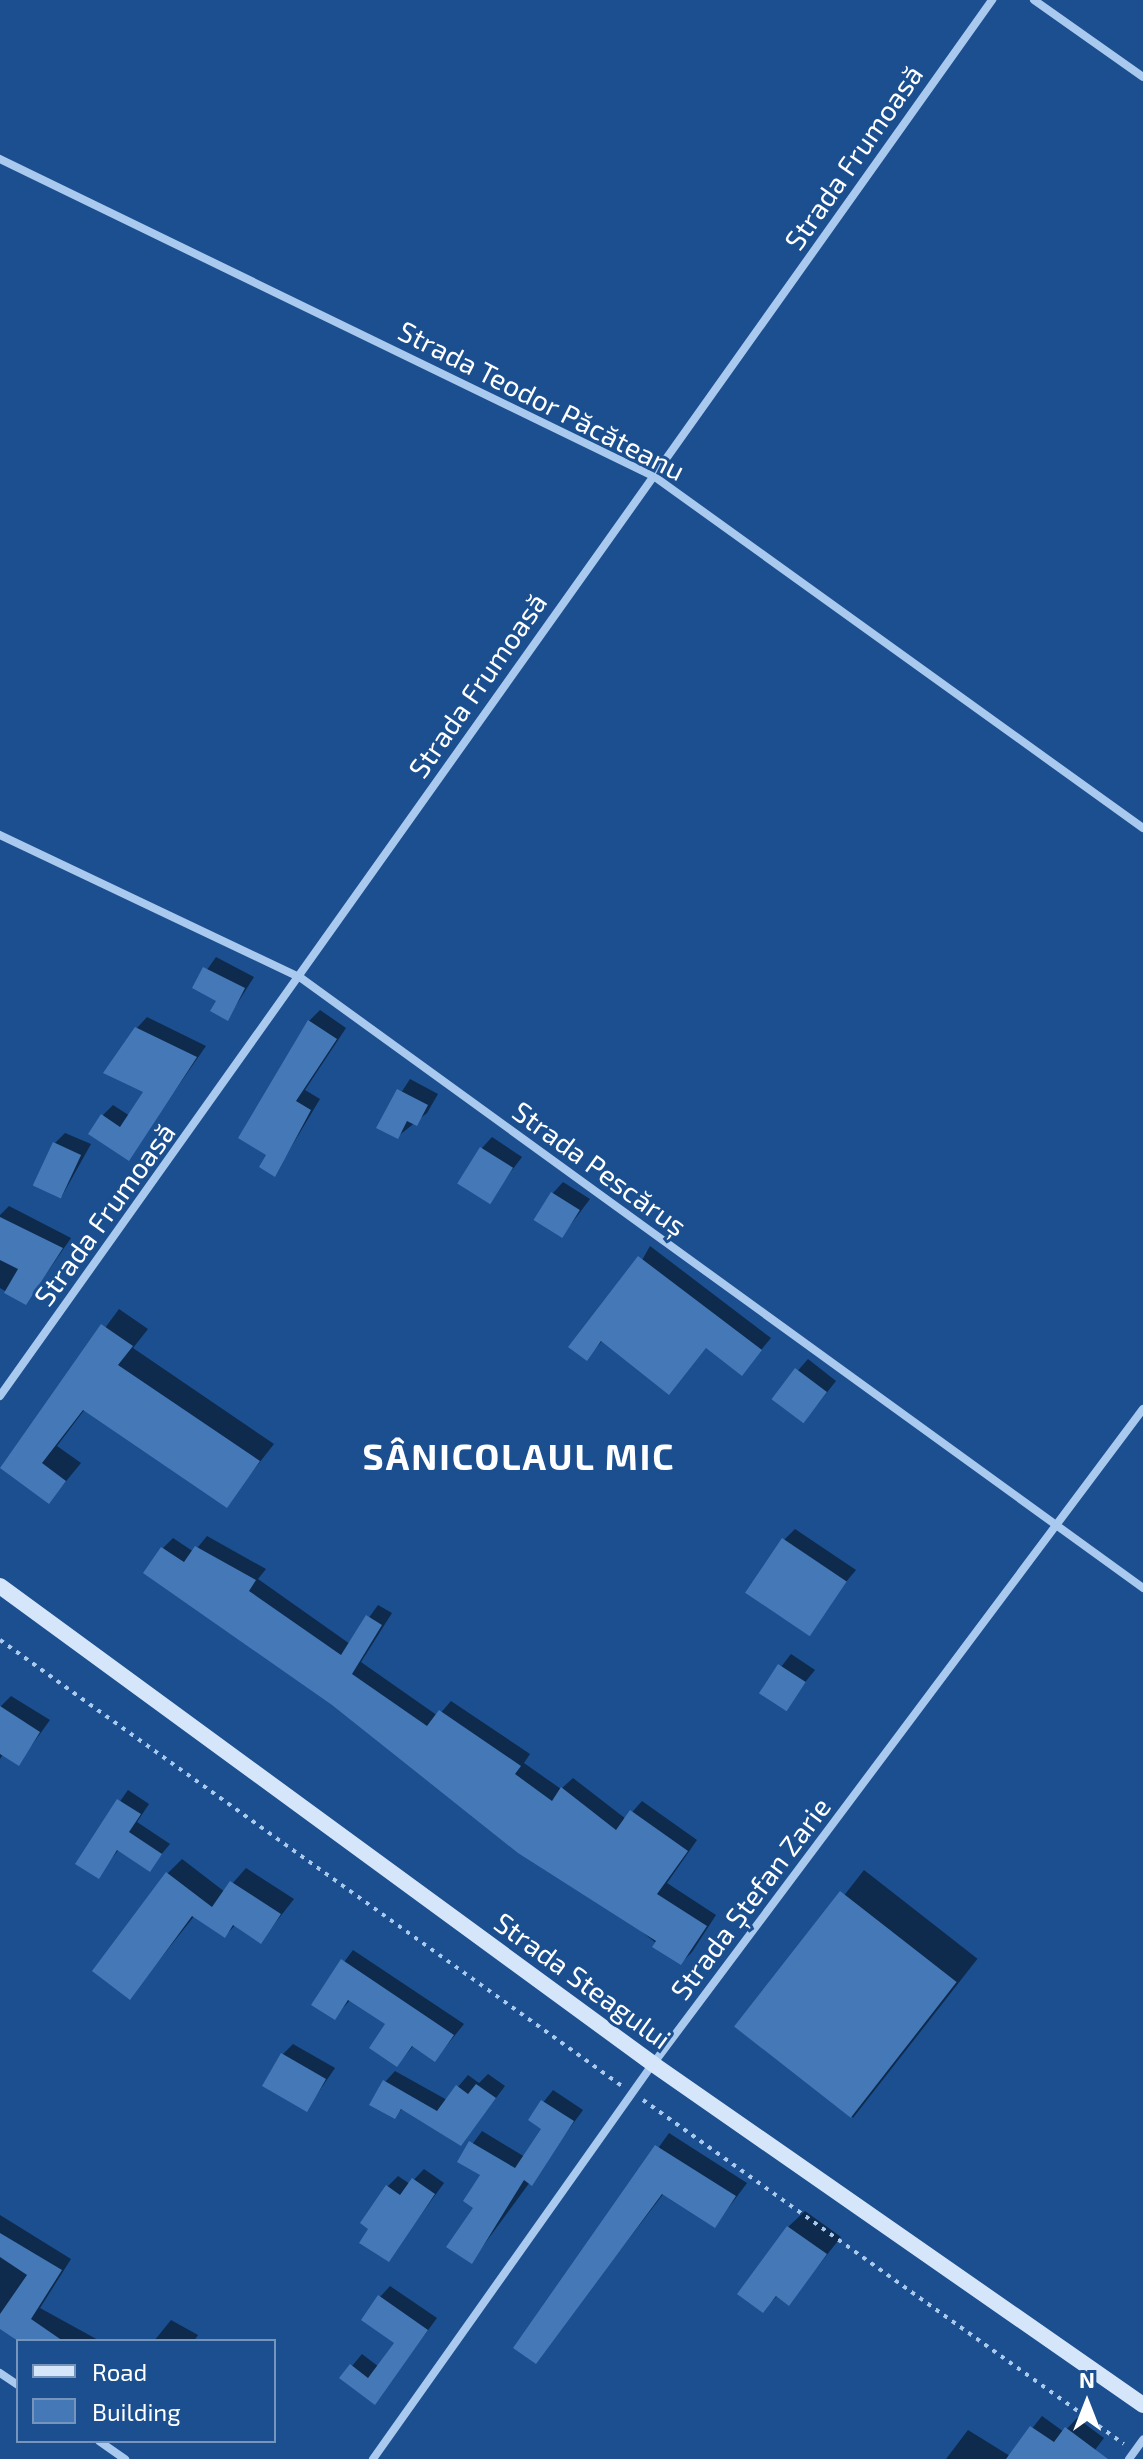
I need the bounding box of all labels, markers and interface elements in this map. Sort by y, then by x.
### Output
street label: Strada Frumoasă [777,58,929,256]
street label: Strada Teodor Păcăteanu [393,313,691,487]
street label: Strada Frumoasă [401,586,553,784]
street label: Strada Pescăruș [507,1094,693,1242]
street label: Strada Frumoasă [26,1116,182,1312]
district label: SÂNICOLAUL MIC [362,1434,676,1478]
street label: Strada Ștefan Zarie [663,1790,837,2006]
street label: Strada Steagului [488,1905,678,2055]
legend [16,2339,276,2443]
text: Road [92,2357,147,2386]
north arrow [1047,2363,1127,2443]
text: N [1079,2366,1095,2392]
text: Building [92,2397,181,2426]

